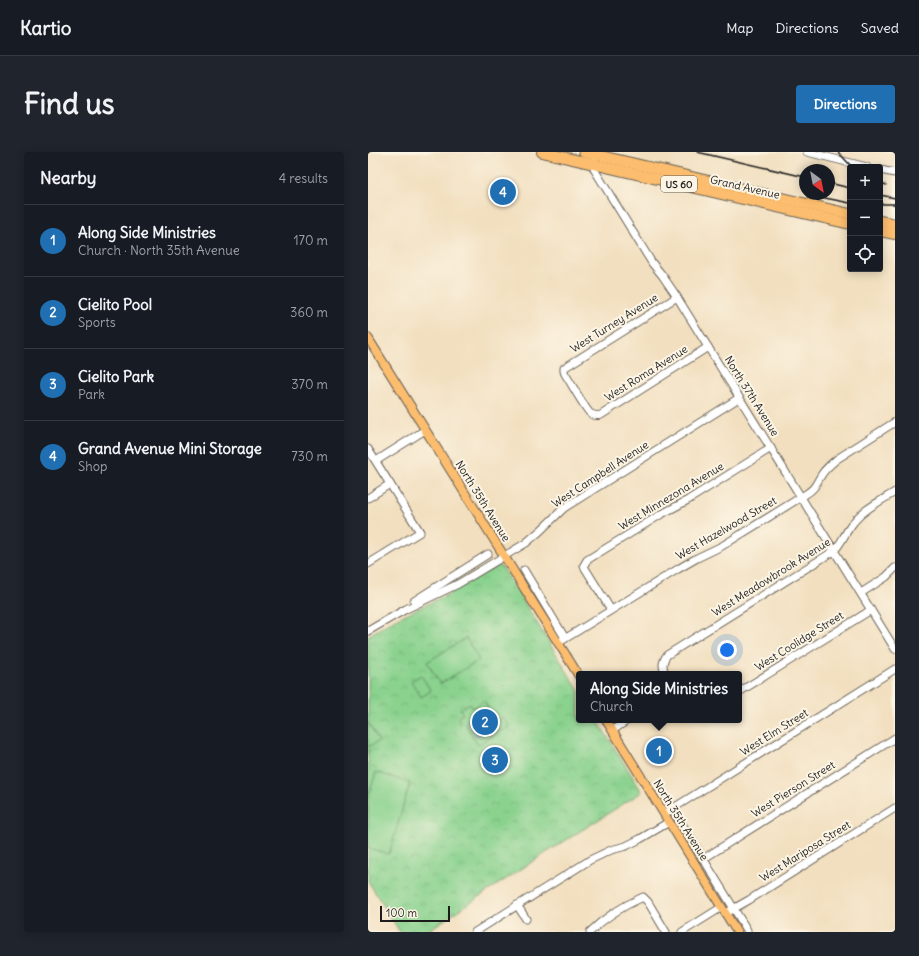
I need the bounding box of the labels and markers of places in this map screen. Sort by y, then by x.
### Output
pin: 4 [490,177,516,207]
pin: 2 [472,707,498,737]
pin: 1 [646,736,672,766]
pin: 3 [482,745,508,775]

